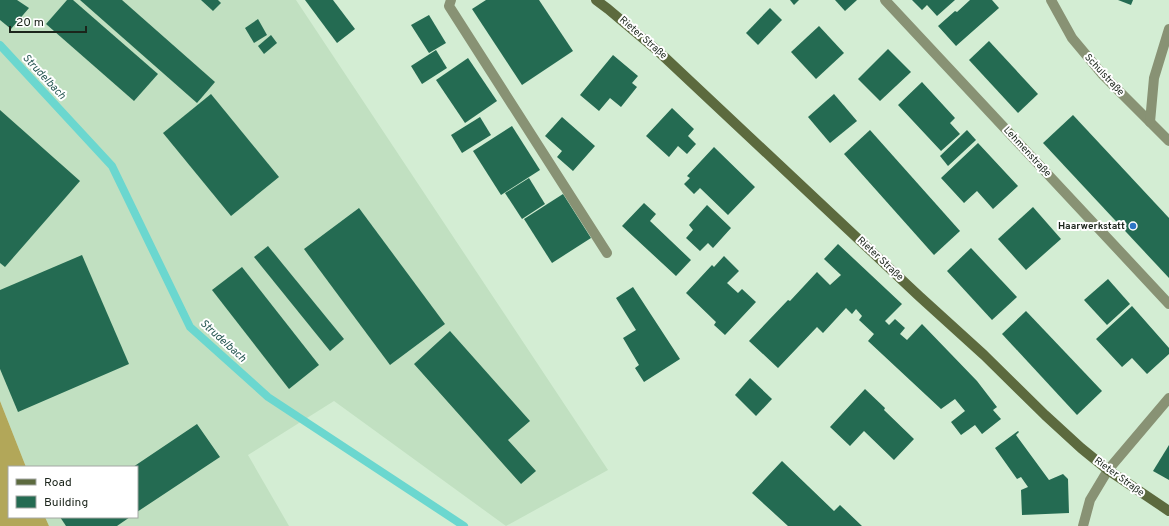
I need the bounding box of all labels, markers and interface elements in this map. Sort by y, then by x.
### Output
scale bar [10,8,86,34]
street label: Rieter Straße [616,14,670,62]
text: 20 m [16,15,44,31]
water label: Strudelbach [19,51,69,103]
street label: Schulstraße [1081,51,1127,99]
street label: Lehmenstraße [1000,124,1054,180]
place label: Haarwerkstatt [1058,220,1125,233]
marker: Haarwerkstatt [1128,221,1138,231]
street label: Rieter Straße [854,234,906,284]
water label: Strudelbach [197,317,249,365]
street label: Rieter Straße [1091,454,1147,500]
legend [8,466,138,518]
text: Road [44,475,72,491]
text: Building [44,495,88,511]

